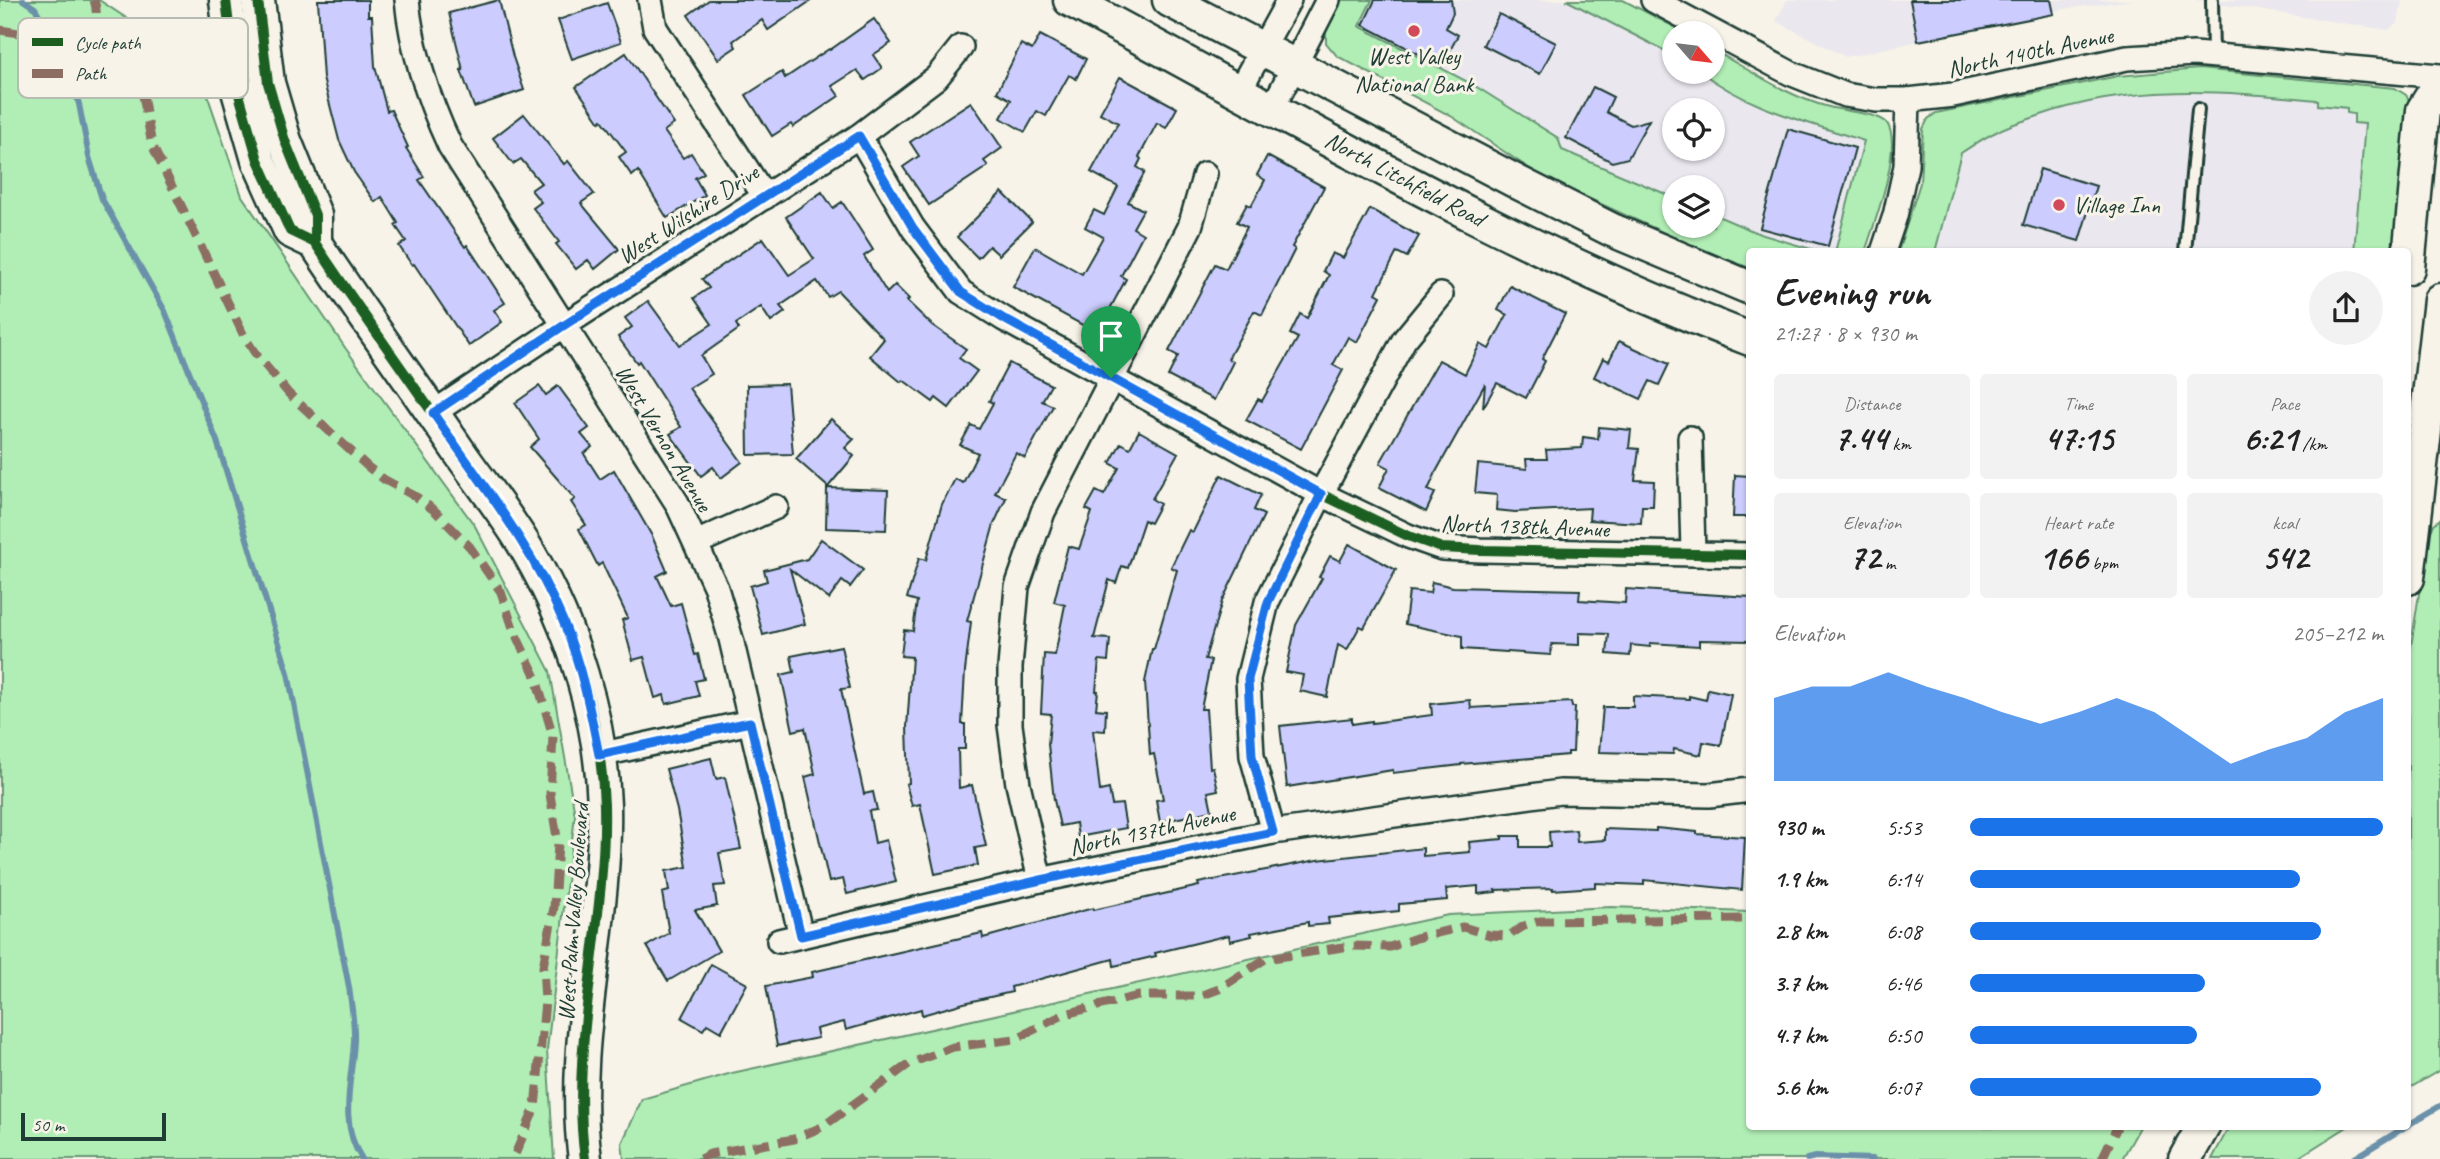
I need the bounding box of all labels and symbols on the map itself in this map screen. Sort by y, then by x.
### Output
legend [18,18,248,98]
street label: North 140th Avenue [1944,19,2118,84]
north arrow [1662,21,1726,84]
marker: West Valley National Bank [1406,23,1422,39]
text: Cycle path [75,31,141,55]
place label: West Valley National Bank [1355,41,1476,99]
text: Path [75,62,108,86]
street label: North Litchfield Road [1320,124,1493,235]
street label: West Wilshire Drive [612,156,766,271]
place label: Village Inn [2073,190,2160,220]
marker: Village Inn [2051,197,2067,213]
pin [1081,306,1141,378]
street label: West Vernon Avenue [608,359,721,519]
street label: North 138th Avenue [1440,508,1612,544]
street label: North 137th Avenue [1066,797,1240,862]
street label: West Palm Valley Boulevard [550,798,596,1022]
scale bar [21,1110,166,1142]

